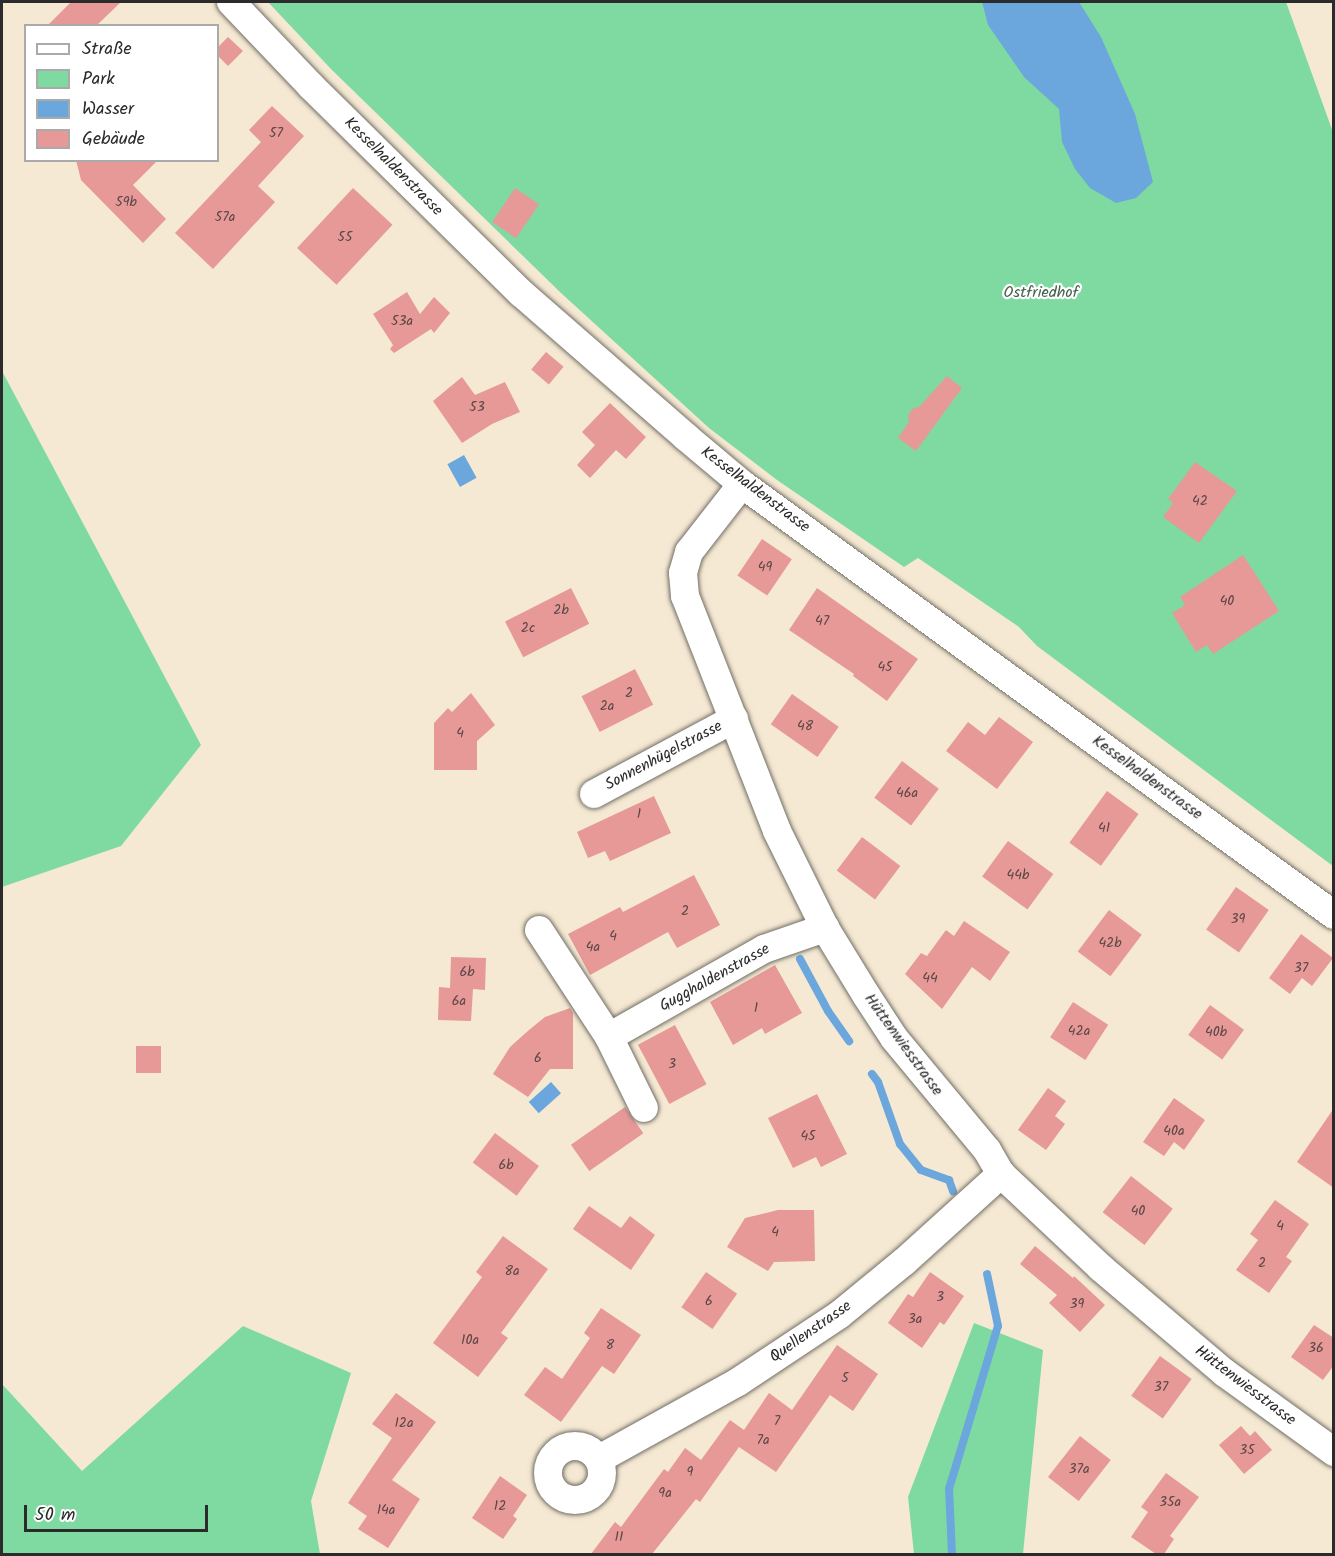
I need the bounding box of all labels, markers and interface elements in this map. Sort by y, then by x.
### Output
legend [24,24,219,162]
text: Straße [82,35,132,64]
text: Park [82,65,115,94]
text: Wasser [82,95,134,124]
street label: Kesselhaldenstrasse [340,114,446,220]
text: Gebäude [82,125,145,154]
house number: 57 [269,125,283,141]
house number: 59b [115,194,137,210]
house number: 57a [215,209,235,225]
house number: 55 [337,229,353,245]
park label: Ostfriedhof [1004,283,1078,303]
house number: 53a [391,313,413,329]
house number: 53 [469,399,485,415]
street label: Kesselhaldenstrasse [697,443,813,537]
house number: 42 [1192,493,1208,509]
house number: 49 [758,559,772,575]
house number: 40 [1220,593,1234,609]
house number: 2b [553,602,569,618]
house number: 47 [815,613,829,629]
house number: 2c [521,620,535,636]
house number: 45 [877,659,893,675]
house number: 2 [625,685,633,701]
house number: 2a [600,698,614,714]
street label: Sonnenhügelstrasse [602,717,726,795]
house number: 48 [797,718,813,734]
house number: 4 [456,725,464,741]
street label: Kesselhaldenstrasse [1088,732,1206,824]
house number: 46a [896,785,918,801]
house number: 1 [637,806,641,822]
house number: 41 [1098,820,1110,836]
house number: 44b [1007,867,1029,883]
house number: 2 [681,903,689,919]
house number: 39 [1231,911,1245,927]
house number: 4 [609,928,617,944]
house number: 42b [1098,935,1122,951]
house number: 4a [586,939,600,955]
street label: Gugghaldenstrasse [657,940,773,1016]
house number: 37 [1294,960,1308,976]
house number: 6b [459,964,475,980]
house number: 44 [922,970,938,986]
street label: Hüttenwiesstrasse [859,990,947,1100]
house number: 6a [452,993,466,1009]
house number: 1 [754,1000,758,1016]
house number: 42a [1068,1023,1090,1039]
house number: 40b [1205,1024,1227,1040]
house number: 6 [534,1050,542,1066]
house number: 3 [668,1056,676,1072]
house number: 40a [1163,1123,1185,1139]
house number: 45 [800,1128,816,1144]
house number: 6b [498,1157,514,1173]
house number: 40 [1131,1203,1145,1219]
house number: 4 [1276,1218,1284,1234]
house number: 4 [771,1224,779,1240]
house number: 2 [1258,1255,1266,1271]
house number: 8a [505,1263,519,1279]
house number: 3 [936,1289,944,1305]
house number: 6 [705,1293,713,1309]
house number: 39 [1070,1296,1084,1312]
street label: Quellenstrasse [766,1297,856,1367]
house number: 3a [908,1311,922,1327]
house number: 10a [461,1332,479,1348]
house number: 8 [606,1337,614,1353]
house number: 36 [1308,1340,1324,1356]
street label: Hüttenwiesstrasse [1191,1342,1299,1430]
house number: 5 [841,1370,849,1386]
house number: 37 [1154,1379,1168,1395]
house number: 7 [774,1413,780,1429]
house number: 12a [394,1415,414,1431]
house number: 7a [756,1432,770,1448]
house number: 35 [1239,1442,1255,1458]
house number: 37a [1068,1461,1090,1477]
house number: 9 [687,1464,693,1480]
house number: 9a [658,1485,672,1501]
scale bar [27,1493,212,1531]
house number: 35a [1159,1494,1181,1510]
house number: 12 [494,1498,506,1514]
text: 50 m [35,1501,75,1530]
house number: 14a [377,1502,395,1518]
house number: 11 [615,1529,623,1545]

